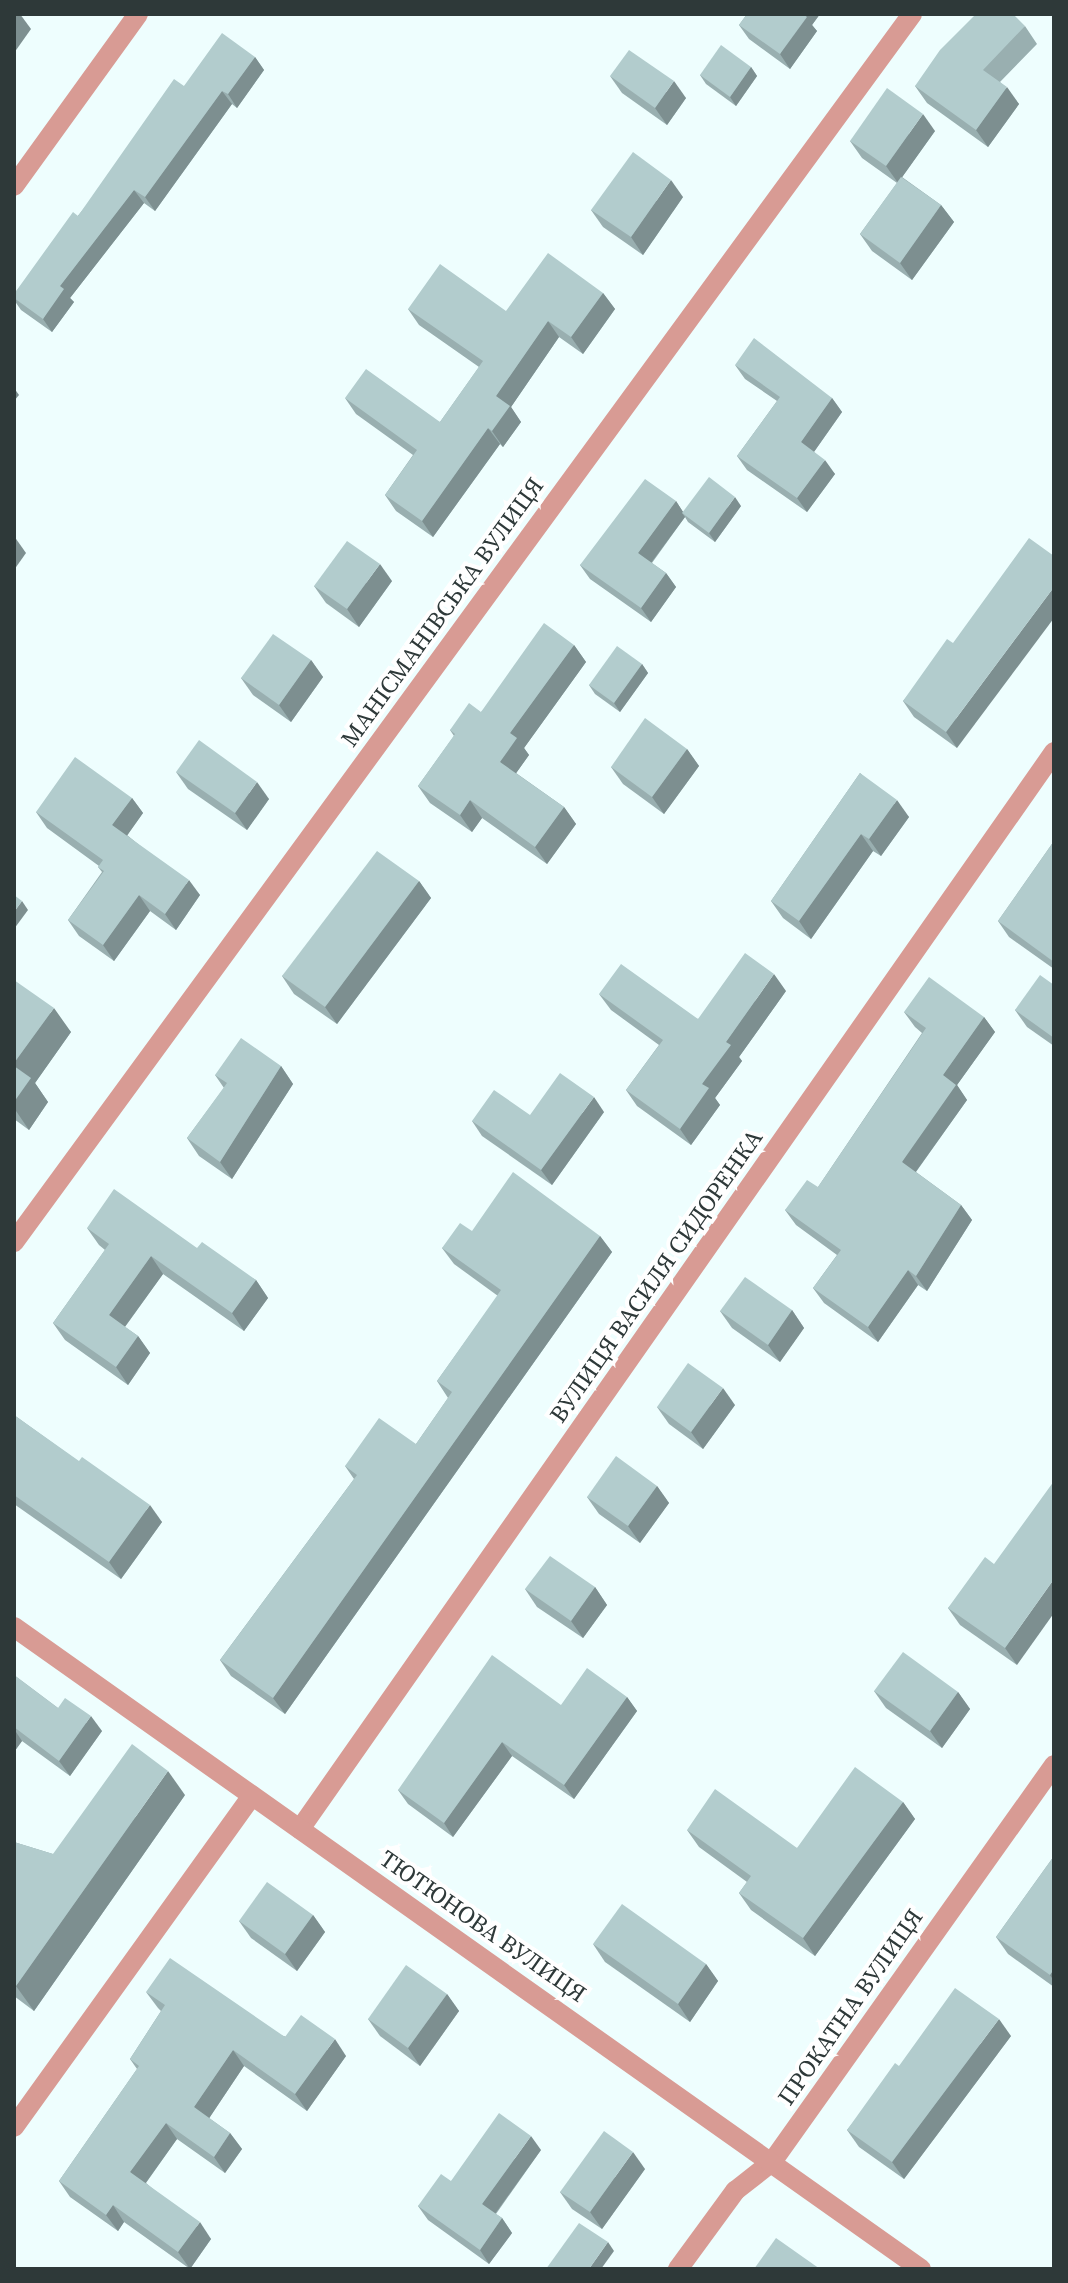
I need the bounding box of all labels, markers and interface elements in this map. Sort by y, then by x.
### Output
street label: МАНІСМАНІВСЬКА ВУЛИЦЯ [335,472,549,752]
street label: ВУЛИЦЯ ВАСИЛЯ СИДОРЕНКА [544,1124,768,1428]
street label: ТЮТЮНОВА ВУЛИЦЯ [374,1844,592,2008]
street label: ПРОКАТНА ВУЛИЦЯ [771,1903,929,2111]

